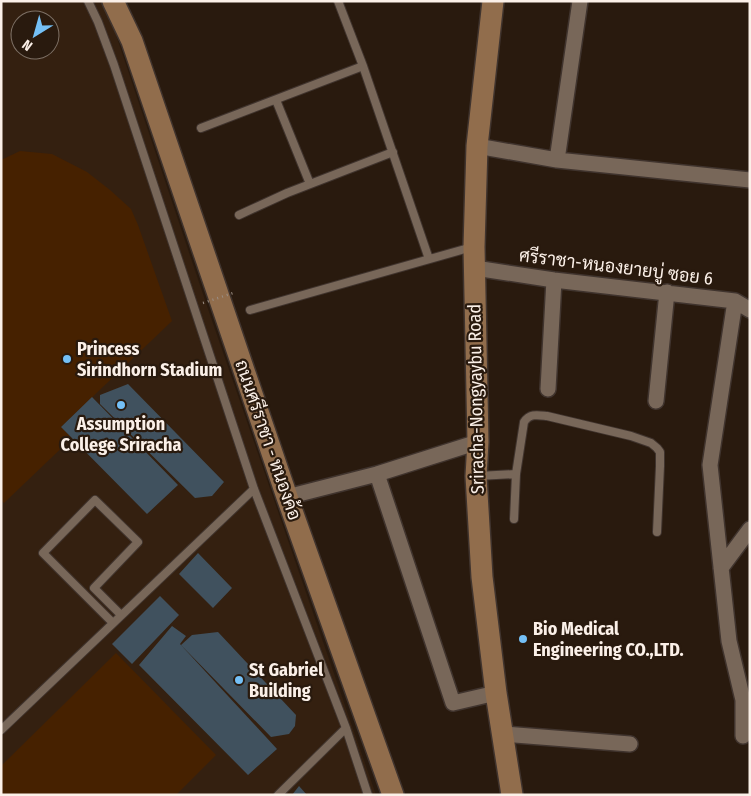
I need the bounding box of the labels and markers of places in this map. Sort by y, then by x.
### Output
place label: Princess Sirindhorn Stadium [77,338,222,381]
marker: Princess Sirindhorn Stadium [61,353,73,365]
marker: Assumption College Sriracha [115,399,127,411]
place label: Assumption College Sriracha [61,413,181,456]
place label: Bio Medical Engineering CO.,LTD. [533,618,684,661]
marker: Bio Medical Engineering CO.,LTD. [517,633,529,645]
place label: St Gabriel Building [249,659,323,702]
marker: St Gabriel Building [233,674,245,686]

